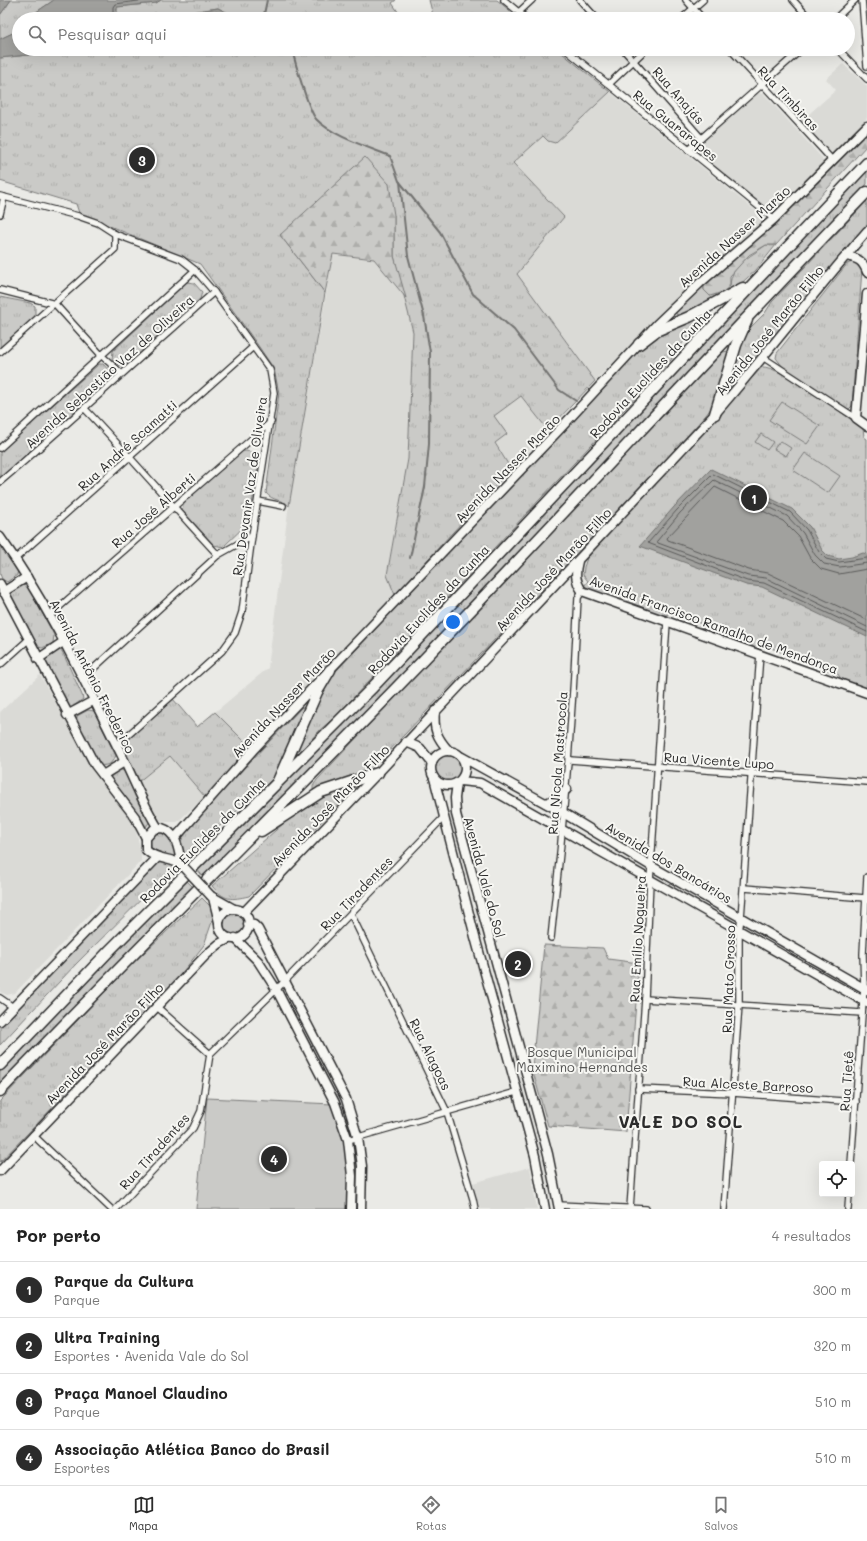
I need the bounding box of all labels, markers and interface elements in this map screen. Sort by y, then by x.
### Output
search box [12,12,855,56]
icon: search [26,23,48,45]
text: Pesquisar aqui [58,24,167,44]
street label: Rua Timbiras [755,62,823,134]
street label: Rua Anajás [649,63,709,127]
street label: Rua Guararapes [630,86,722,164]
pin: 3 [129,145,155,175]
street label: Avenida Nasser Marão [675,181,793,291]
street label: Avenida José Marão Filho [711,261,827,398]
street label: Avenida Sebastião Vaz de Oliveira [21,291,197,451]
street label: Rodovia Euclides da Cunha [586,305,714,441]
street label: Rua Devanir Vaz de Oliveira [228,395,270,577]
street label: Rua André Scamatti [74,396,180,494]
street label: Avenida Nasser Marão [451,410,563,526]
street label: Rua José Alberti [107,469,199,551]
pin: 1 [741,483,767,513]
street label: Avenida José Marão Filho [491,504,615,634]
street label: Rodovia Euclides da Cunha [364,541,492,677]
street label: Avenida Francisco Ramalho de Mendonça [587,571,841,677]
street label: Avenida Antônio Frederico [47,596,140,756]
your location [443,612,463,632]
street label: Avenida Nasser Marão [228,643,339,761]
street label: Rua Nicola Mastrocola [544,691,570,835]
street label: Avenida José Marão Filho [268,741,393,869]
street label: Rua Vicente Lupo [663,748,775,772]
street label: Rodovia Euclides da Cunha [136,774,268,906]
street label: Avenida Vale do Sol [461,815,509,939]
street label: Avenida dos Bancários [603,818,735,906]
street label: Rua Tiradentes [316,852,396,934]
street label: Rua Emílio Nogueira [625,875,649,1003]
street label: Rua Mato Grosso [718,924,738,1033]
pin: 2 [505,949,531,979]
street label: Avenida José Marão Filho [42,979,167,1107]
street label: Rua Alagoas [406,1015,456,1093]
park label: Bosque Municipal Maximino Hernandes [516,1043,648,1075]
street label: Rua Tietê [835,1050,857,1112]
street label: Rua Alceste Barroso [682,1072,814,1096]
street label: Rua Tiradentes [115,1109,193,1193]
district label: VALE DO SOL [619,1110,743,1132]
pin: 4 [261,1144,287,1174]
map controls [819,1161,855,1197]
button: locate [819,1161,855,1197]
text: Por perto [16,1224,100,1246]
text: 4 resultados [772,1227,851,1244]
text: Parque da Cultura [54,1271,194,1291]
text: 1 [26,1281,32,1298]
text: 300 m [813,1281,851,1298]
text: Parque [54,1291,100,1308]
text: Ultra Training [54,1327,160,1347]
text: 2 [25,1337,33,1354]
text: 320 m [814,1337,851,1354]
text: Esportes · Avenida Vale do Sol [54,1347,249,1364]
text: Praça Manoel Claudino [54,1383,228,1403]
text: 3 [25,1393,33,1410]
text: 510 m [815,1393,851,1410]
text: Parque [54,1403,100,1420]
text: Associação Atlética Banco do Brasil [54,1439,329,1459]
text: 4 [25,1449,33,1466]
text: 510 m [815,1449,851,1466]
text: Esportes [54,1459,110,1476]
tab: Mapa [129,1494,158,1533]
tab: Rotas [416,1494,447,1533]
tab: Salvos [705,1494,738,1533]

